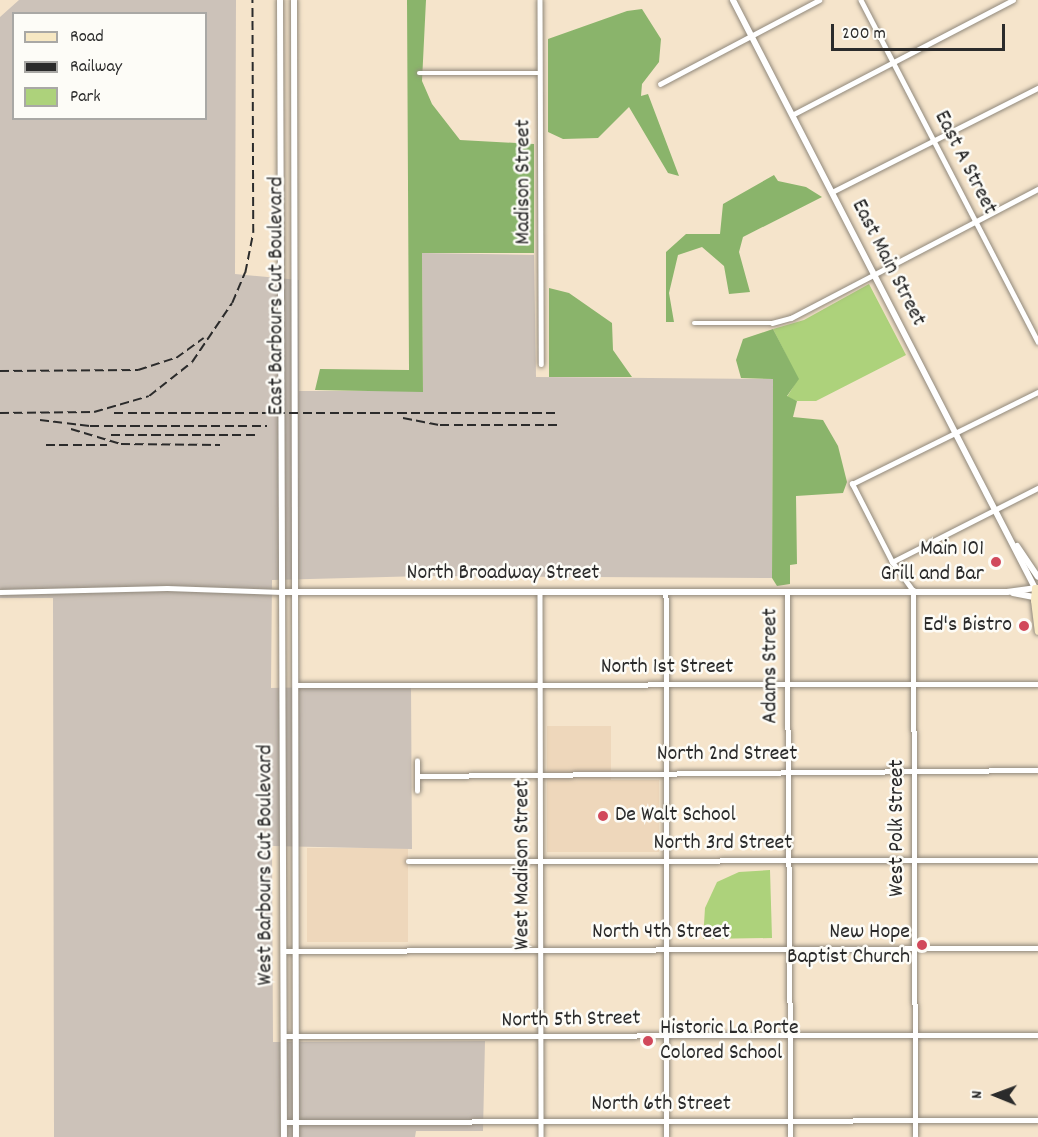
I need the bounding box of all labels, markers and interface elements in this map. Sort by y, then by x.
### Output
legend [12,12,207,120]
scale bar [834,12,1008,50]
text: 200 m [842,22,886,47]
text: Road [70,25,104,50]
text: Railway [70,55,122,80]
text: Park [70,85,101,110]
street label: East A Street [928,107,1002,219]
street label: Madison Street [511,119,537,245]
street label: East Barbours Cut Boulevard [264,177,290,415]
street label: East Main Street [845,195,931,331]
place label: Main 101 Grill and Bar [880,536,984,588]
marker: Main 101 Grill and Bar [989,555,1003,569]
street label: North Broadway Street [407,561,599,587]
street label: Adams Street [758,608,784,724]
place label: Ed's Bistro [923,613,1012,639]
marker: Ed's Bistro [1017,619,1031,633]
street label: North 1st Street [601,655,733,681]
street label: North 2nd Street [657,742,797,768]
street label: West Barbours Cut Boulevard [253,745,279,985]
street label: West Polk Street [885,759,911,897]
street label: West Madison Street [510,780,536,950]
place label: De Walt School [615,803,736,829]
marker: De Walt School [596,809,610,823]
street label: North 3rd Street [654,831,792,857]
place label: New Hope Baptist Church [787,919,910,970]
street label: North 4th Street [592,920,730,946]
marker: New Hope Baptist Church [915,938,929,952]
street label: North 5th Street [501,1006,641,1034]
place label: Historic La Porte Colored School [660,1015,799,1066]
marker: Historic La Porte Colored School [641,1034,655,1048]
north arrow [966,1065,1026,1125]
text: N [966,1091,989,1099]
street label: North 6th Street [591,1092,731,1118]

